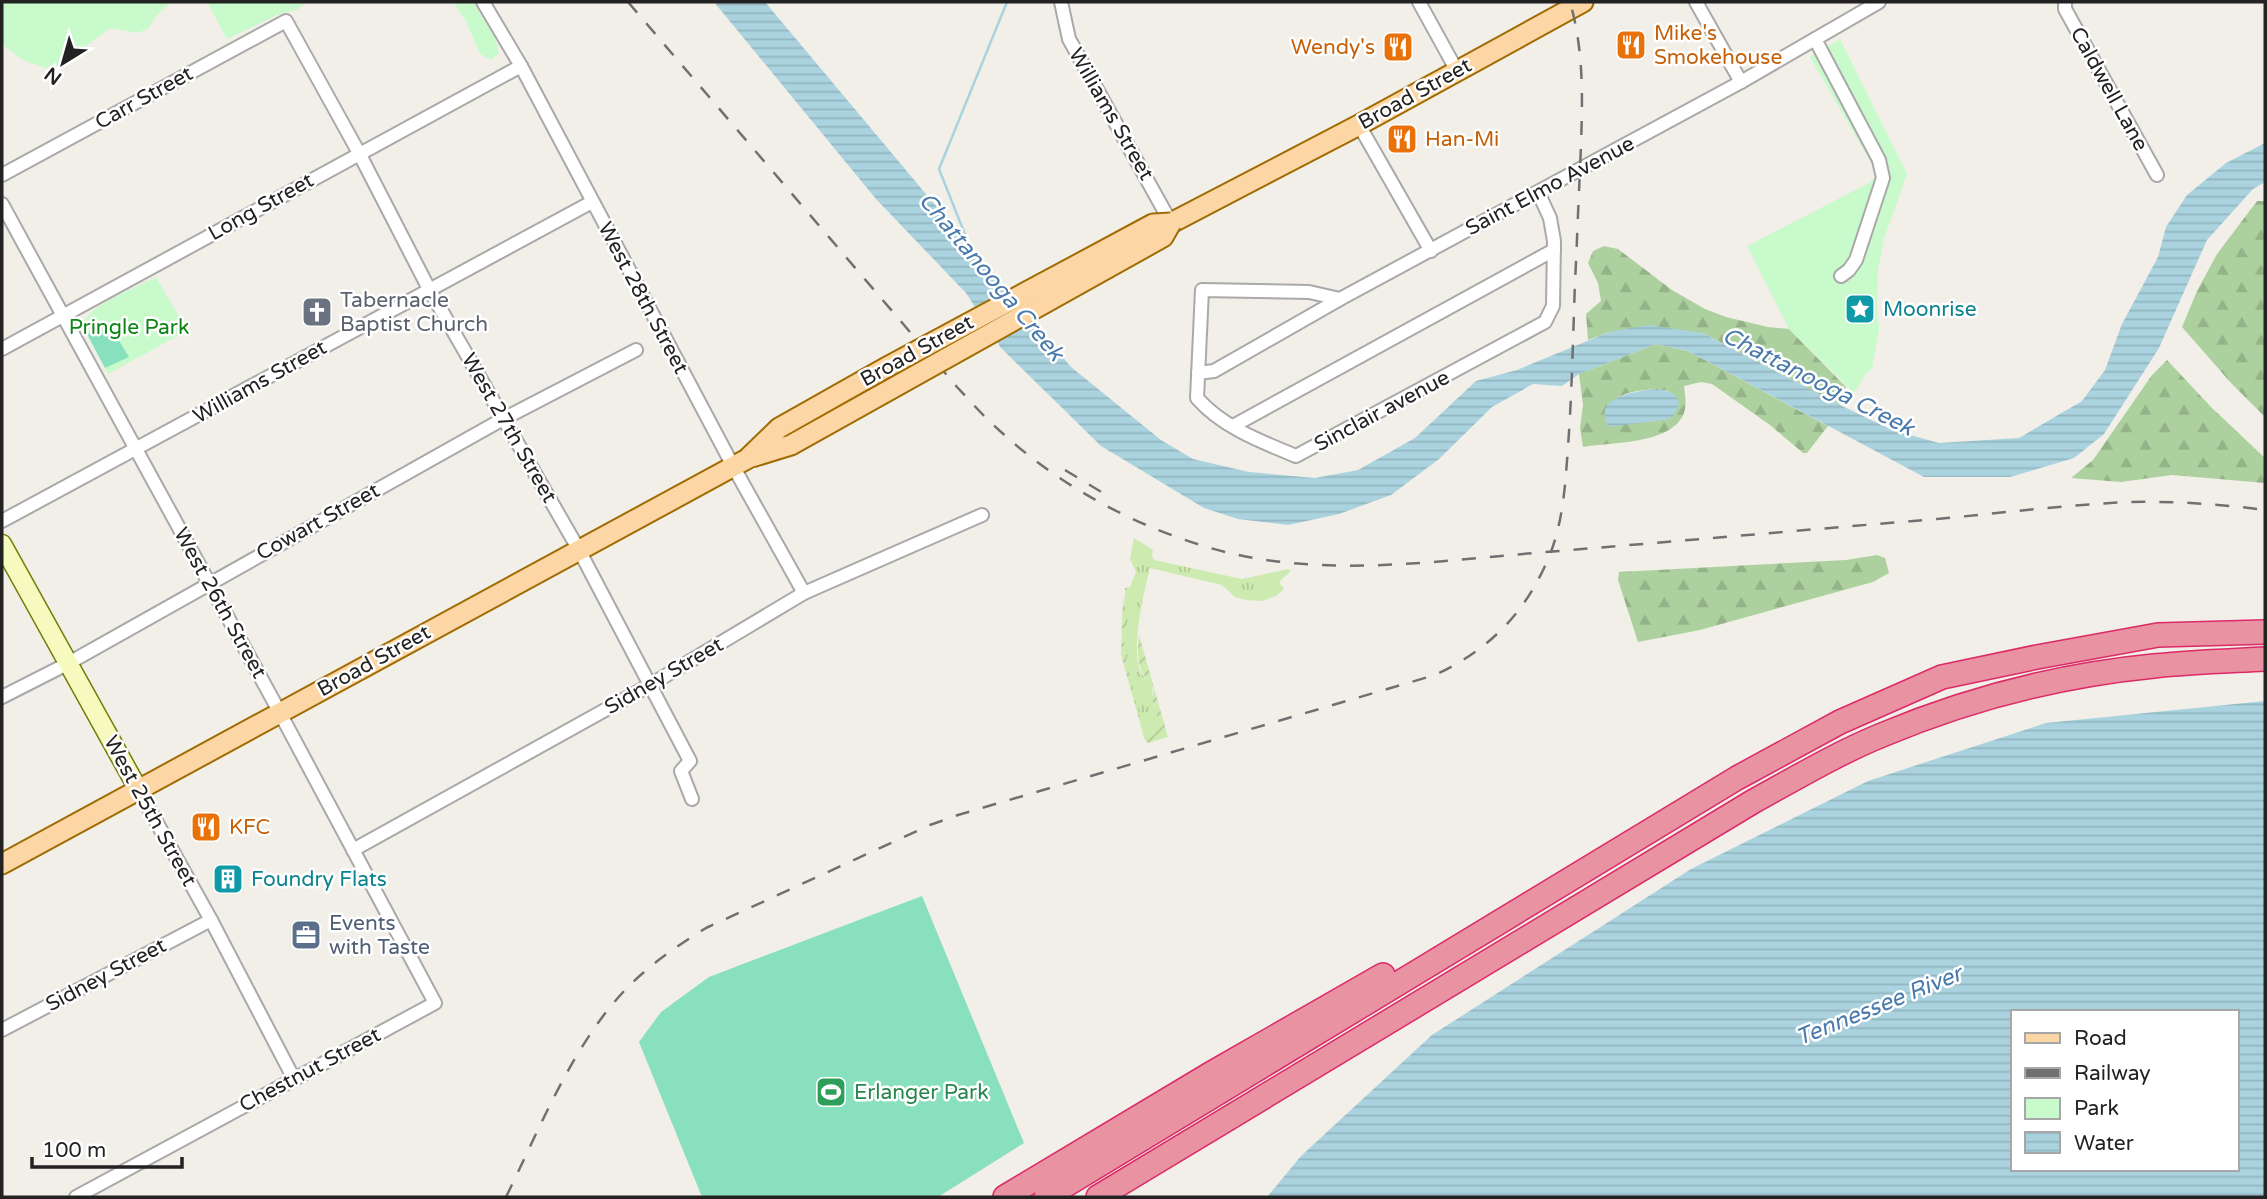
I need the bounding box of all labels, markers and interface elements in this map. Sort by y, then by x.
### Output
place label: Mike's Smokehouse [1654,21,1782,70]
street label: Caldwell Lane [2065,23,2153,155]
north arrow [28,28,98,98]
restaurant icon: Mike's Smokehouse [1614,28,1648,62]
restaurant icon: Wendy's [1381,30,1415,64]
place label: Wendy's [1291,35,1375,60]
street label: Williams Street [1063,43,1159,185]
street label: Broad Street [1354,53,1476,135]
street label: Carr Street [91,61,197,135]
text: N [41,62,66,89]
restaurant icon: Han-Mi [1385,122,1419,156]
place label: Han-Mi [1425,127,1499,152]
street label: Saint Elmo Avenue [1461,131,1639,241]
street label: Long Street [204,168,318,246]
water label: Chattanooga Creek [912,187,1071,368]
street label: West 28th Street [592,218,694,378]
place label: Tabernacle Baptist Church [340,288,488,337]
place icon: Moonrise [1843,292,1877,326]
church icon: Tabernacle Baptist Church [300,295,334,329]
place label: Moonrise [1883,297,1977,322]
street label: Broad Street [856,310,978,392]
park label: Pringle Park [69,315,189,340]
water label: Chattanooga Creek [1717,322,1920,443]
street label: Williams Street [189,335,331,429]
street label: West 27th Street [456,349,562,507]
street label: Sinclair avenue [1310,365,1454,457]
street label: Cowart Street [252,478,384,566]
street label: West 26th Street [168,523,272,683]
street label: Broad Street [313,620,435,702]
street label: Sidney Street [600,632,728,720]
street label: West 25th Street [98,731,202,891]
restaurant icon: KFC [189,810,223,844]
place label: KFC [229,815,270,840]
building icon: Foundry Flats [211,862,245,896]
place label: Foundry Flats [251,867,387,892]
place label: Events with Taste [329,911,430,960]
office icon: Events with Taste [289,918,323,952]
street label: Sidney Street [42,933,170,1017]
water label: Tennessee River [1792,959,1969,1052]
legend [2011,1010,2239,1171]
street label: Chestnut Street [235,1022,385,1118]
text: Road [2074,1026,2127,1051]
text: Railway [2074,1061,2151,1086]
sports icon: Erlanger Park [814,1075,848,1109]
place label: Erlanger Park [854,1080,989,1105]
text: Park [2074,1096,2119,1121]
scale bar [32,1126,182,1170]
text: Water [2074,1131,2134,1156]
text: 100 m [42,1138,106,1163]

